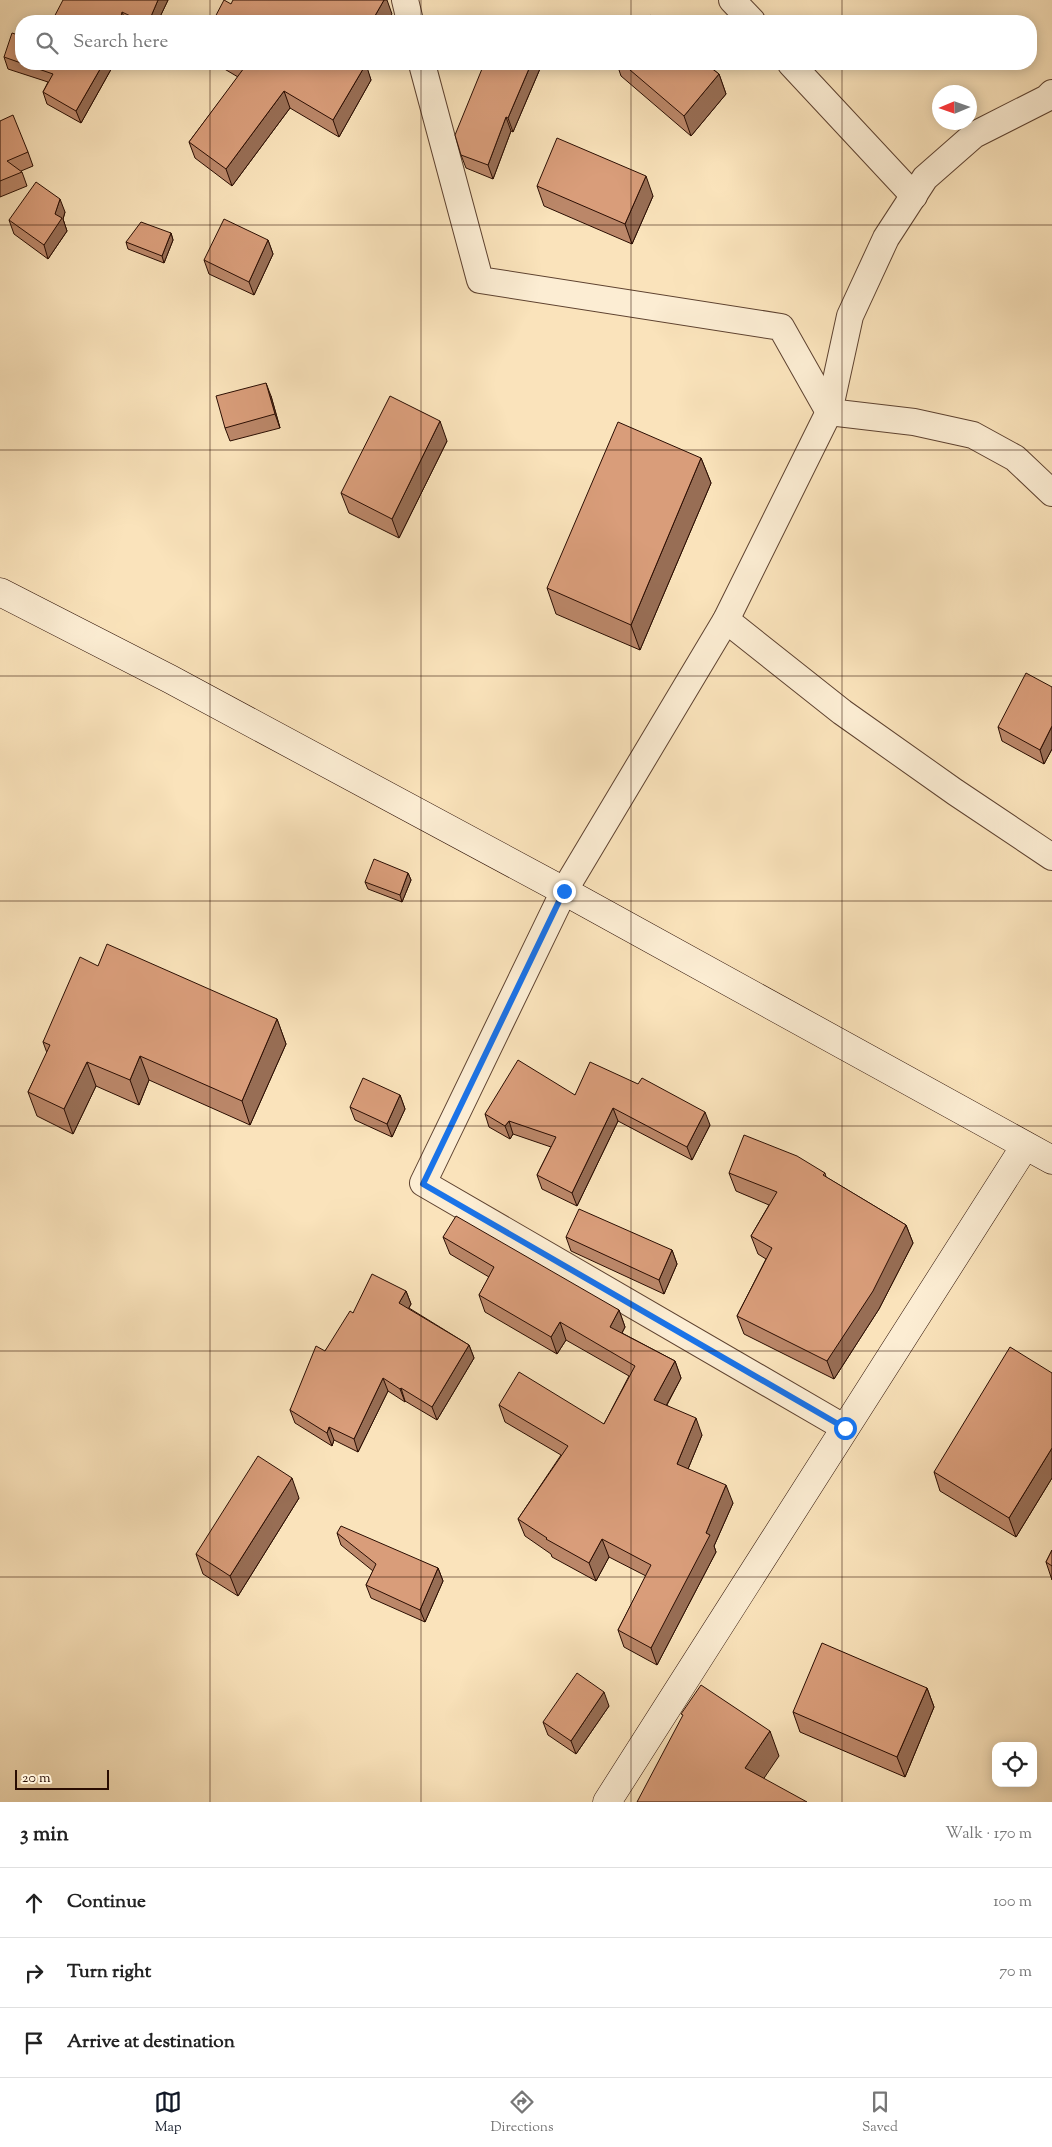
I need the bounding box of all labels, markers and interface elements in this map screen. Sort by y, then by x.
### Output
search box [15,15,1037,70]
icon: search [33,29,61,57]
text: Search here [73,29,168,56]
north arrow [932,85,977,130]
route end [553,880,576,903]
route start [834,1417,857,1440]
map controls [992,1742,1037,1787]
button: locate [992,1742,1037,1787]
scale bar [15,1767,109,1790]
text: 20 m [22,1769,51,1789]
text: 3 min [20,1820,69,1850]
text: Walk · 170 m [945,1823,1032,1846]
icon: ahead [20,1889,48,1917]
text: Continue [67,1889,146,1916]
text: 100 m [993,1891,1032,1914]
icon: right [20,1959,48,1987]
text: Turn right [67,1959,151,1986]
text: 70 m [999,1961,1032,1984]
icon: arrive [20,2029,48,2057]
text: Arrive at destination [67,2029,235,2056]
tab: Map [154,2088,182,2138]
tab: Directions [490,2088,554,2138]
tab: Saved [862,2088,898,2138]

